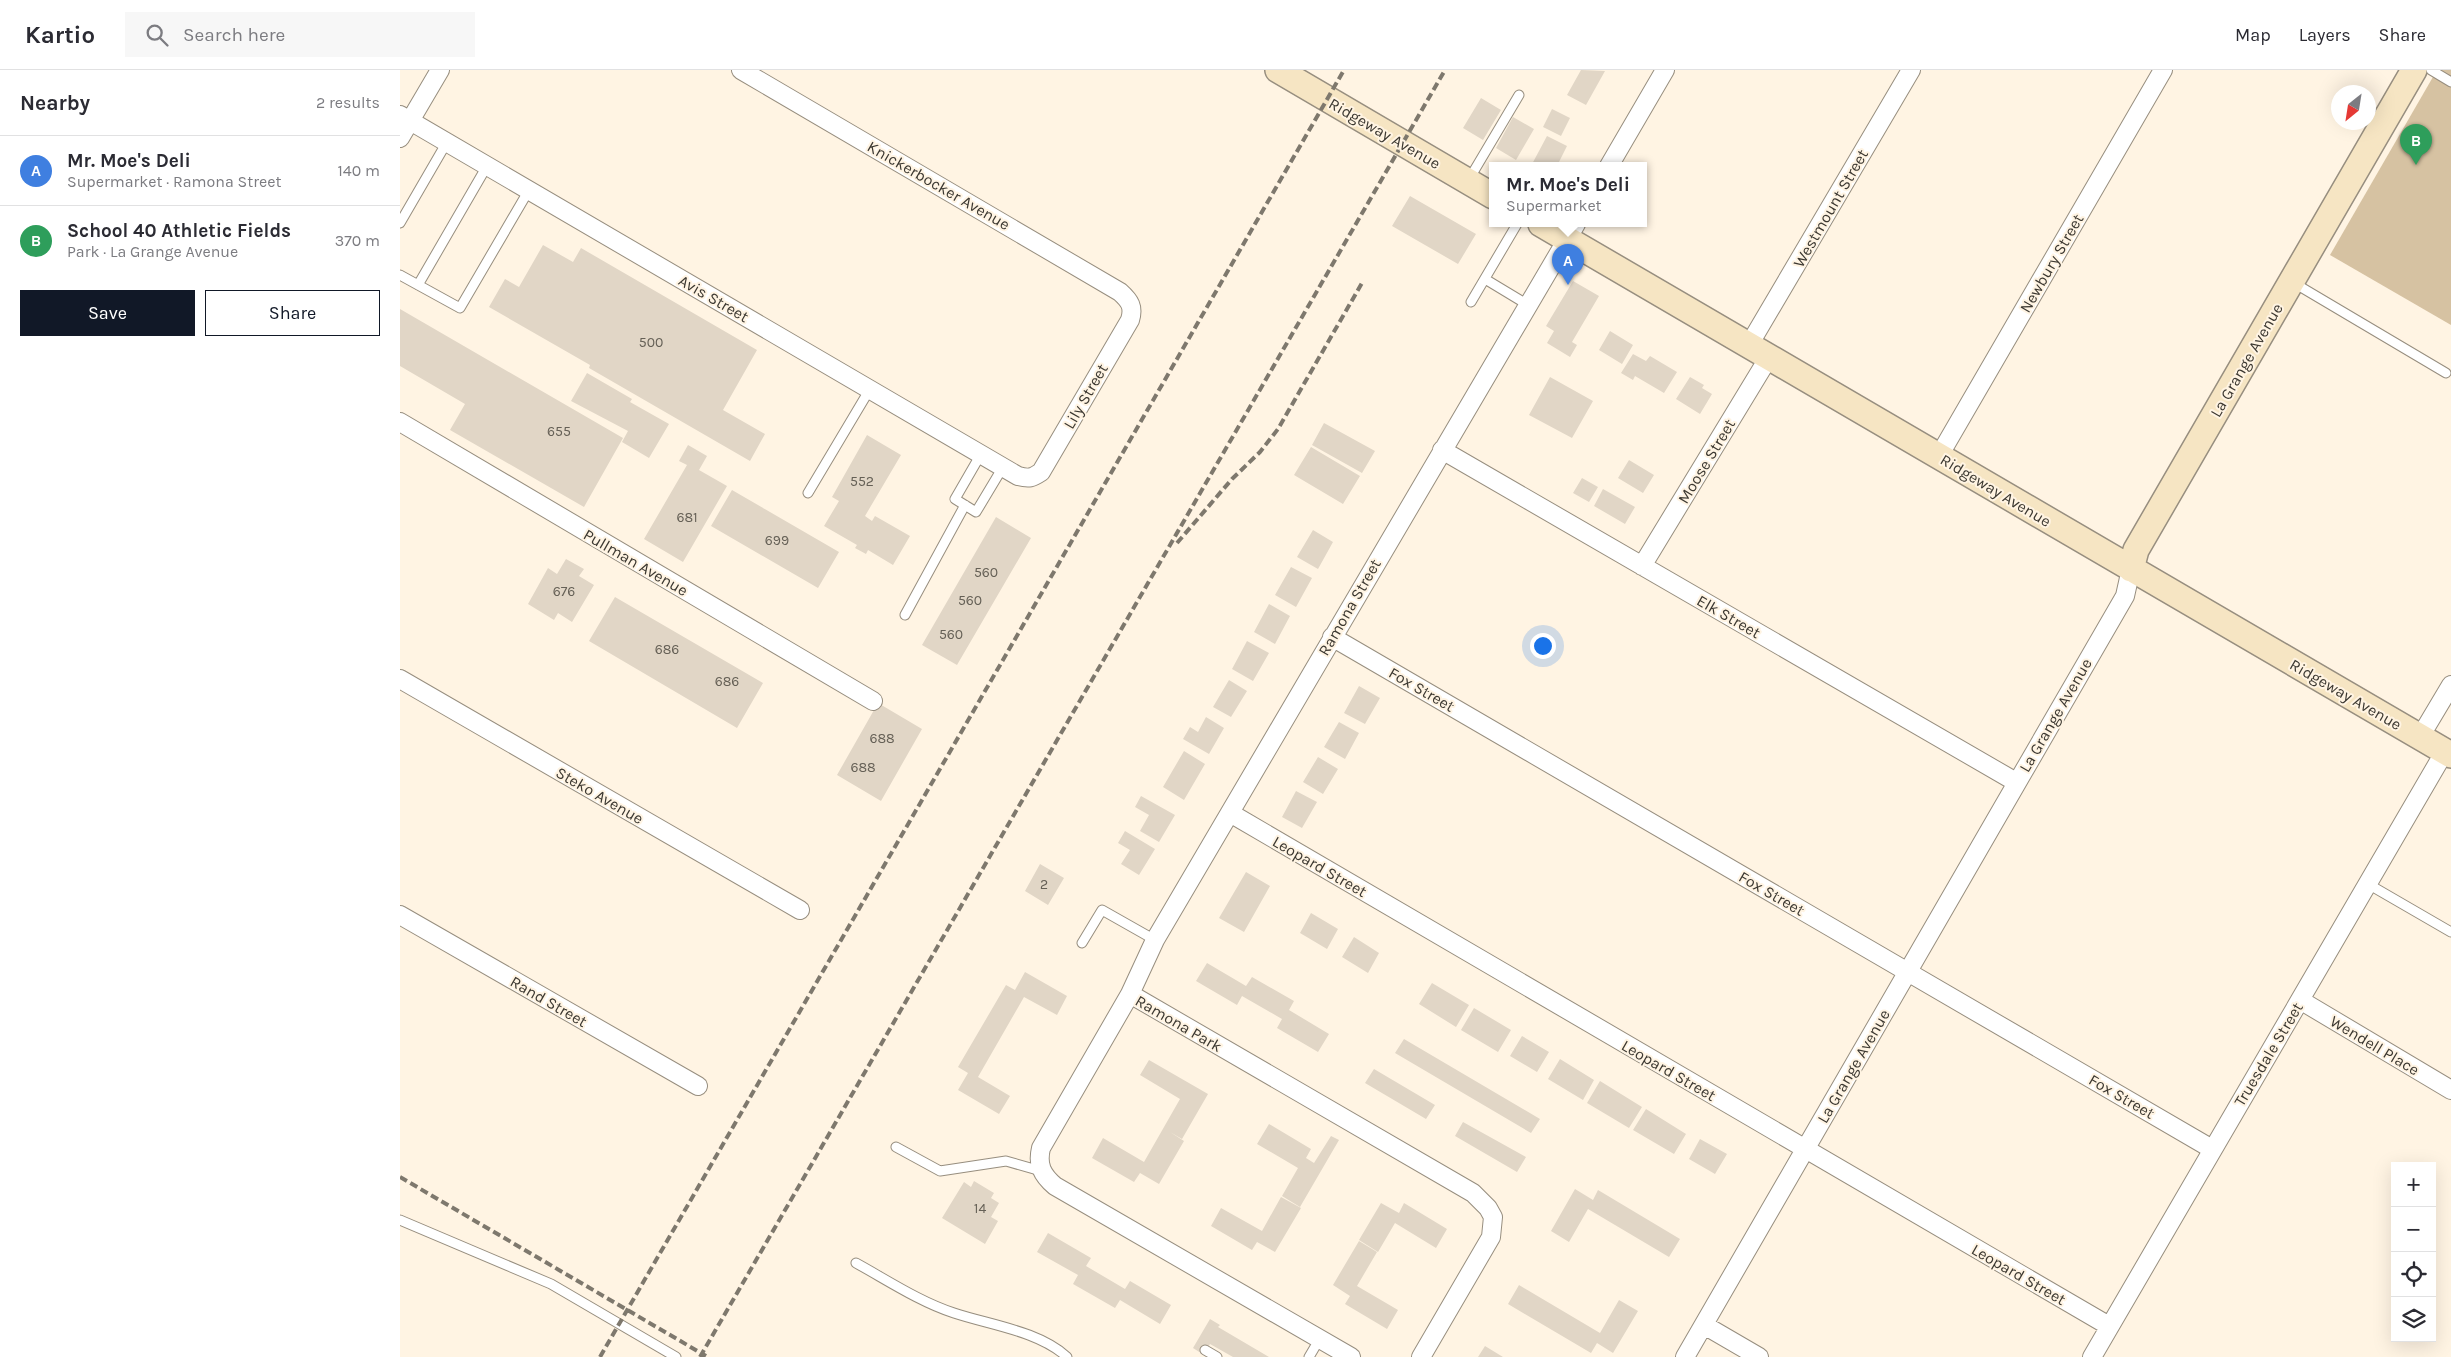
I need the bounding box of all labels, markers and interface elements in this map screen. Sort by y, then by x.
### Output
search box [125,12,475,57]
text: Kartio [25,21,95,49]
icon: search [143,21,171,49]
text: Search here [183,24,285,46]
text: Map [2235,24,2271,46]
text: Layers [2299,24,2351,46]
text: Share [2379,24,2426,46]
north arrow [2331,85,2376,130]
text: Nearby [20,91,90,115]
text: 2 results [316,93,380,112]
street label: Ridgeway Avenue [1326,94,1444,173]
pin: B [2400,124,2432,165]
street label: Knickerbocker Avenue [864,137,1013,234]
street label: Westmount Street [1789,146,1872,271]
text: Mr. Moe's Deli [67,150,191,172]
text: A [31,161,41,180]
text: 140 m [338,161,380,180]
popup [1489,162,1647,227]
text: Supermarket · Ramona Street [67,172,281,191]
text: Mr. Moe's Deli [1506,174,1630,196]
text: Supermarket [1506,196,1602,215]
street label: Newbury Street [2015,210,2087,316]
text: School 40 Athletic Fields [67,220,291,242]
text: B [31,231,41,250]
text: 370 m [335,231,380,250]
text: Park · La Grange Avenue [67,242,238,261]
pin: A [1552,244,1584,285]
street label: Avis Street [675,271,752,326]
button: Save [20,290,195,336]
button: Share [205,290,380,336]
street label: La Grange Avenue [2206,300,2287,421]
house number: 500 [639,334,663,351]
street label: Lily Street [1059,360,1112,432]
street label: Moose Street [1674,415,1739,507]
house number: 655 [547,423,571,440]
street label: Ridgeway Avenue [1937,450,2054,531]
house number: 552 [850,473,874,490]
house number: 681 [676,509,698,526]
street label: Pullman Avenue [580,525,691,600]
house number: 699 [765,532,789,549]
street label: Ramona Street [1314,556,1385,659]
house number: 560 [974,564,998,581]
house number: 676 [553,583,575,600]
street label: Elk Street [1694,591,1764,642]
house number: 560 [958,592,982,609]
house number: 560 [939,626,963,643]
your location [1530,633,1556,659]
house number: 686 [655,641,679,658]
street label: La Grange Avenue [2015,655,2096,776]
street label: Ridgeway Avenue [2287,655,2405,734]
street label: Fox Street [1386,663,1458,716]
house number: 686 [715,673,739,690]
house number: 688 [869,730,895,747]
house number: 688 [850,759,876,776]
street label: Steko Avenue [553,763,647,828]
street label: Leopard Street [1269,832,1370,901]
street label: Fox Street [1736,867,1808,920]
house number: 2 [1040,876,1048,893]
street label: Rand Street [507,972,591,1031]
street label: Ramona Park [1132,991,1226,1056]
street label: Truesdale Street [2230,999,2307,1110]
street label: La Grange Avenue [1813,1006,1894,1127]
street label: Wendell Place [2327,1011,2423,1080]
street label: Leopard Street [1618,1036,1719,1105]
street label: Fox Street [2086,1070,2158,1123]
map controls [2391,1162,2436,1342]
button: + [2391,1162,2436,1207]
house number: 14 [974,1200,986,1217]
button: − [2391,1207,2436,1252]
street label: Leopard Street [1968,1240,2069,1309]
button: locate [2391,1252,2436,1297]
button: layers [2391,1297,2436,1342]

